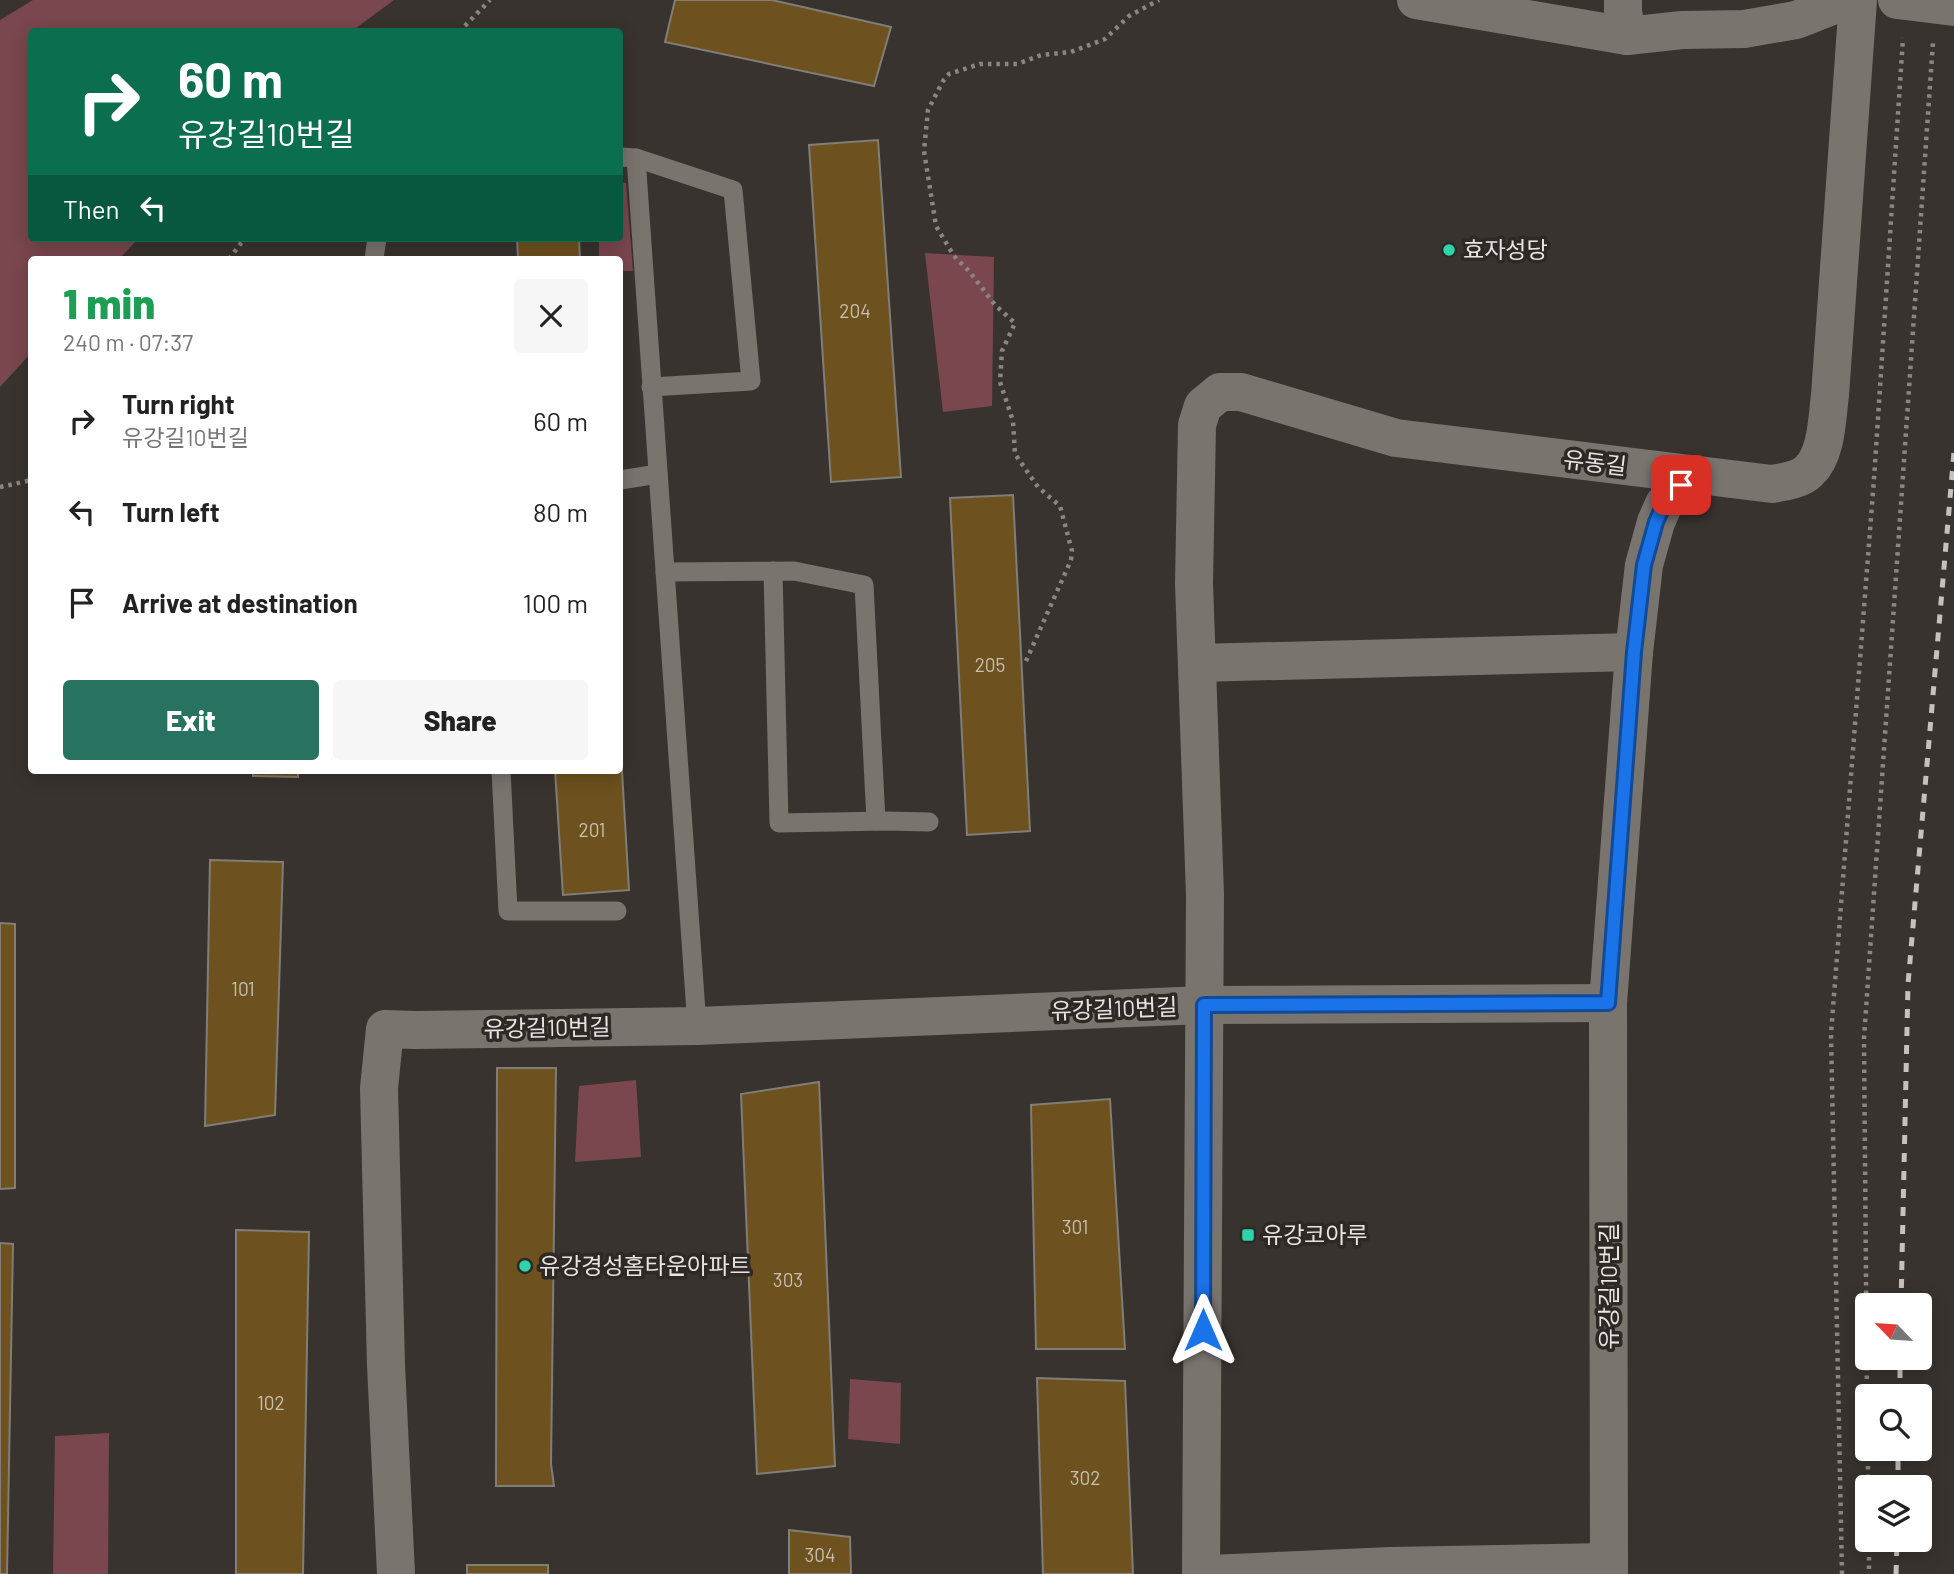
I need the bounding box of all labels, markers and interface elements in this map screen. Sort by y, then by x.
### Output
text: 60 m [178,49,283,108]
icon: right [63,56,154,147]
text: 유강길10번길 [178,114,354,152]
icon: left [134,189,172,227]
text: Then [63,193,120,224]
place label: 효자성당 [1463,235,1548,263]
marker: 효자성당 [1441,242,1457,258]
text: 1 min [63,277,155,327]
button: close [514,279,588,353]
house number: 204 [839,299,871,322]
text: 240 m · 07:37 [63,328,193,356]
text: Turn right [122,388,235,419]
icon: right [63,402,101,440]
text: 60 m [533,405,588,436]
text: 유강길10번길 [122,423,249,451]
street label: 유동길 [1562,444,1628,480]
pin [1651,455,1711,515]
icon: arrive [1662,466,1700,504]
icon: left [63,493,101,531]
text: Turn left [122,496,220,527]
text: 80 m [533,496,588,527]
icon: arrive [63,584,101,622]
text: Arrive at destination [122,587,358,618]
text: 100 m [523,587,588,618]
house number: 205 [975,653,1005,676]
button: Exit [63,680,319,760]
button: Share [333,680,588,760]
house number: 201 [578,818,606,841]
house number: 101 [231,977,255,1000]
street label: 유강길10번길 [1050,992,1178,1024]
street label: 유강길10번길 [483,1012,611,1042]
house number: 301 [1062,1215,1088,1238]
place label: 유강코아루 [1262,1220,1368,1248]
street label: 유강길10번길 [1594,1223,1622,1349]
marker: 유강코아루 [1240,1227,1256,1243]
place label: 유강경성홈타운아파트 [539,1251,751,1279]
marker: 유강경성홈타운아파트 [517,1258,533,1274]
house number: 303 [773,1268,803,1291]
position arrow [1166,1293,1240,1367]
north arrow [1855,1293,1932,1370]
map controls [1855,1293,1932,1552]
button: search [1855,1384,1932,1461]
house number: 102 [257,1391,285,1414]
house number: 302 [1070,1466,1100,1489]
button: layers [1855,1475,1932,1552]
house number: 304 [805,1543,836,1566]

